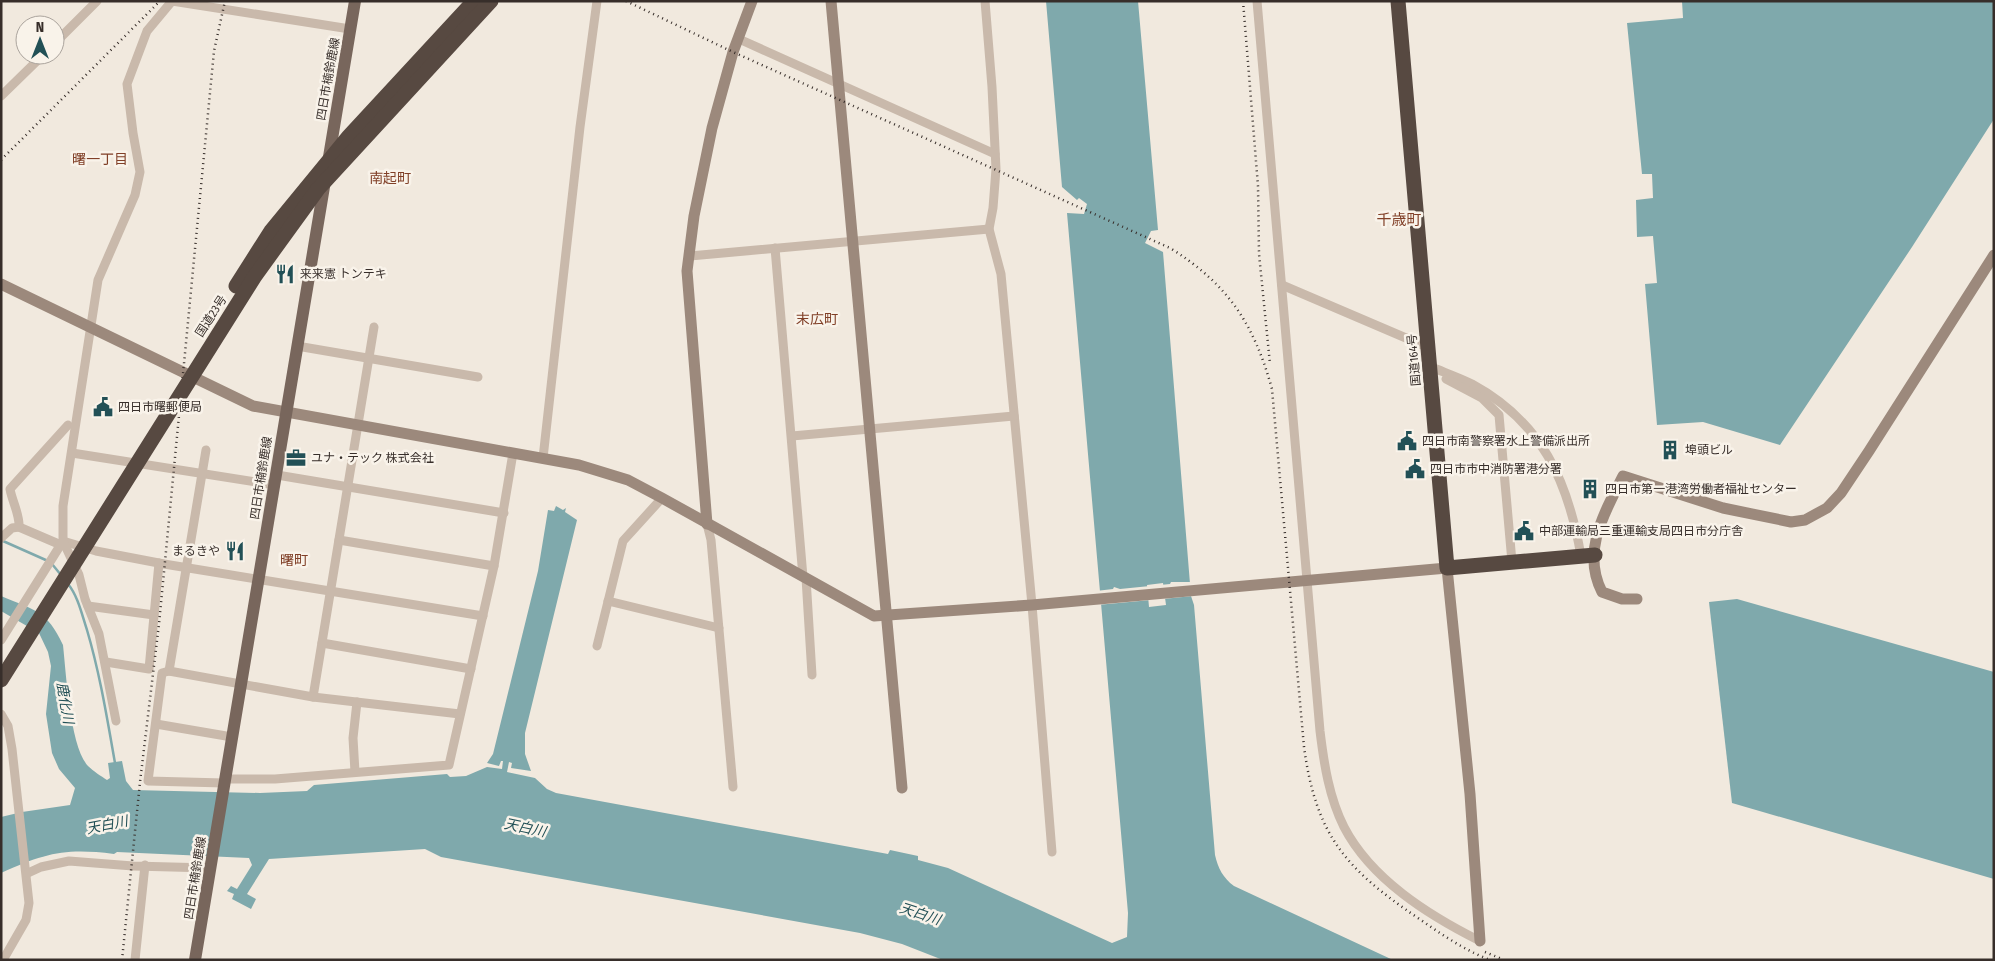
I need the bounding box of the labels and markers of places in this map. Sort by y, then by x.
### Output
restaurant icon: 来来憲 トンテキ [274,263,296,285]
place label: 来来憲 トンテキ [300,267,387,281]
public building icon: 四日市曙郵便局 [92,396,114,418]
place label: 四日市曙郵便局 [118,400,202,414]
public building icon: 四日市南警察署水上警備派出所 [1396,430,1418,452]
place label: 四日市南警察署水上警備派出所 [1422,434,1590,448]
building icon: 埠頭ビル [1659,439,1681,461]
place label: 埠頭ビル [1685,443,1733,457]
office icon: ユナ・テック 株式会社 [285,447,307,469]
place label: ユナ・テック 株式会社 [311,451,434,465]
public building icon: 四日市市中消防署港分署 [1404,458,1426,480]
place label: 四日市市中消防署港分署 [1430,462,1562,476]
building icon: 四日市第一港湾労働者福祉センター [1579,478,1601,500]
place label: 四日市第一港湾労働者福祉センター [1605,482,1797,496]
public building icon: 中部運輸局三重運輸支局四日市分庁舎 [1513,520,1535,542]
place label: 中部運輸局三重運輸支局四日市分庁舎 [1539,524,1743,538]
restaurant icon: まるきや [224,540,246,562]
place label: まるきや [172,544,220,558]

